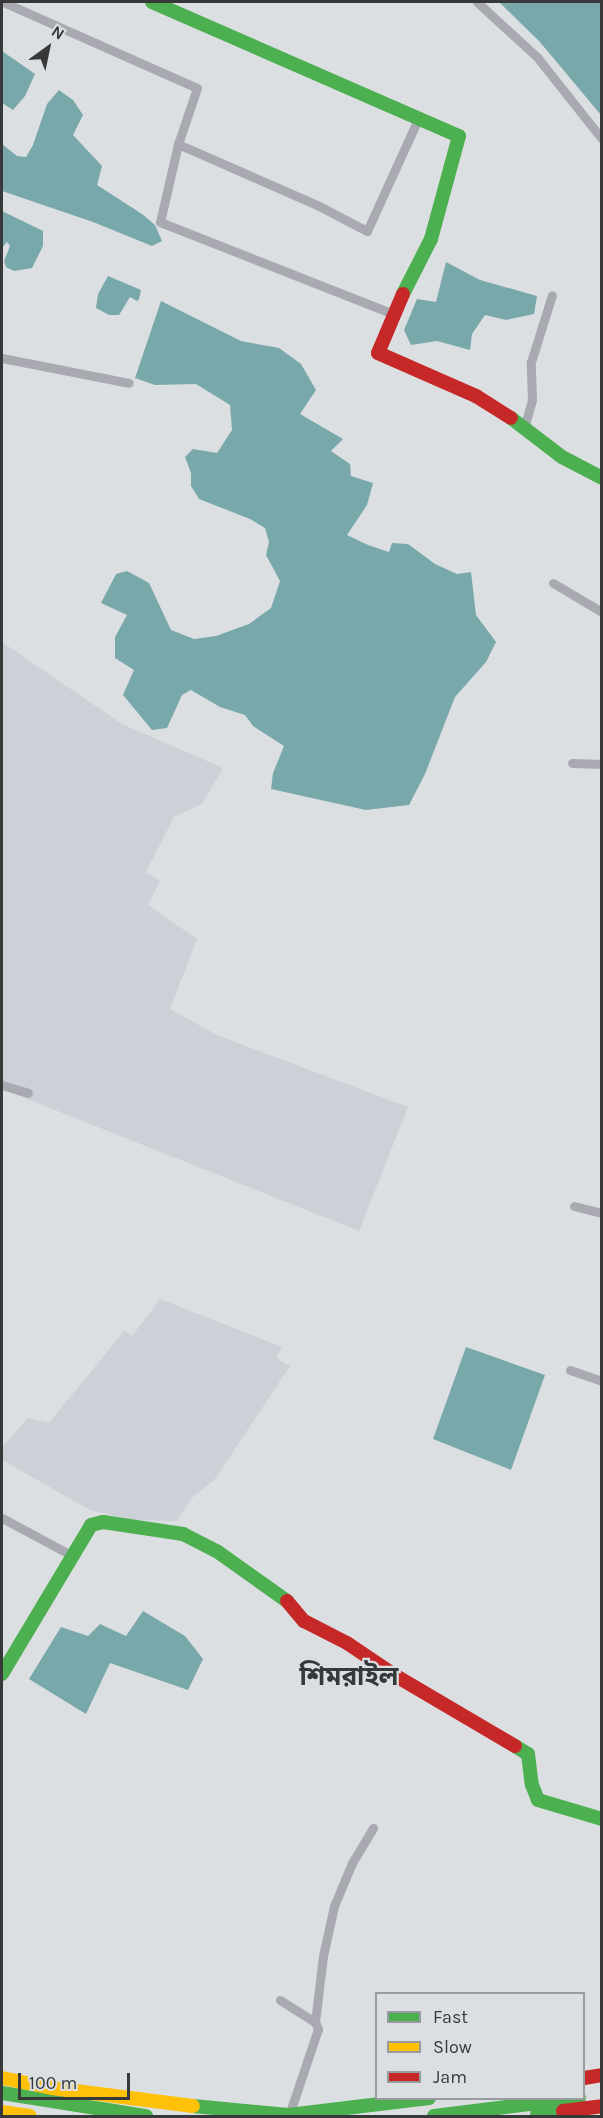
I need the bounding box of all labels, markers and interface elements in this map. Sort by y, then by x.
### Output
north arrow [18,18,78,78]
text: N [48,21,68,44]
district label: শিমরাইল [299,1661,399,1693]
legend [375,1992,585,2100]
text: Fast [433,2006,468,2028]
text: Slow [433,2036,472,2058]
scale bar [21,2061,134,2099]
text: Jam [433,2066,467,2088]
text: 100 m [29,2072,77,2094]

